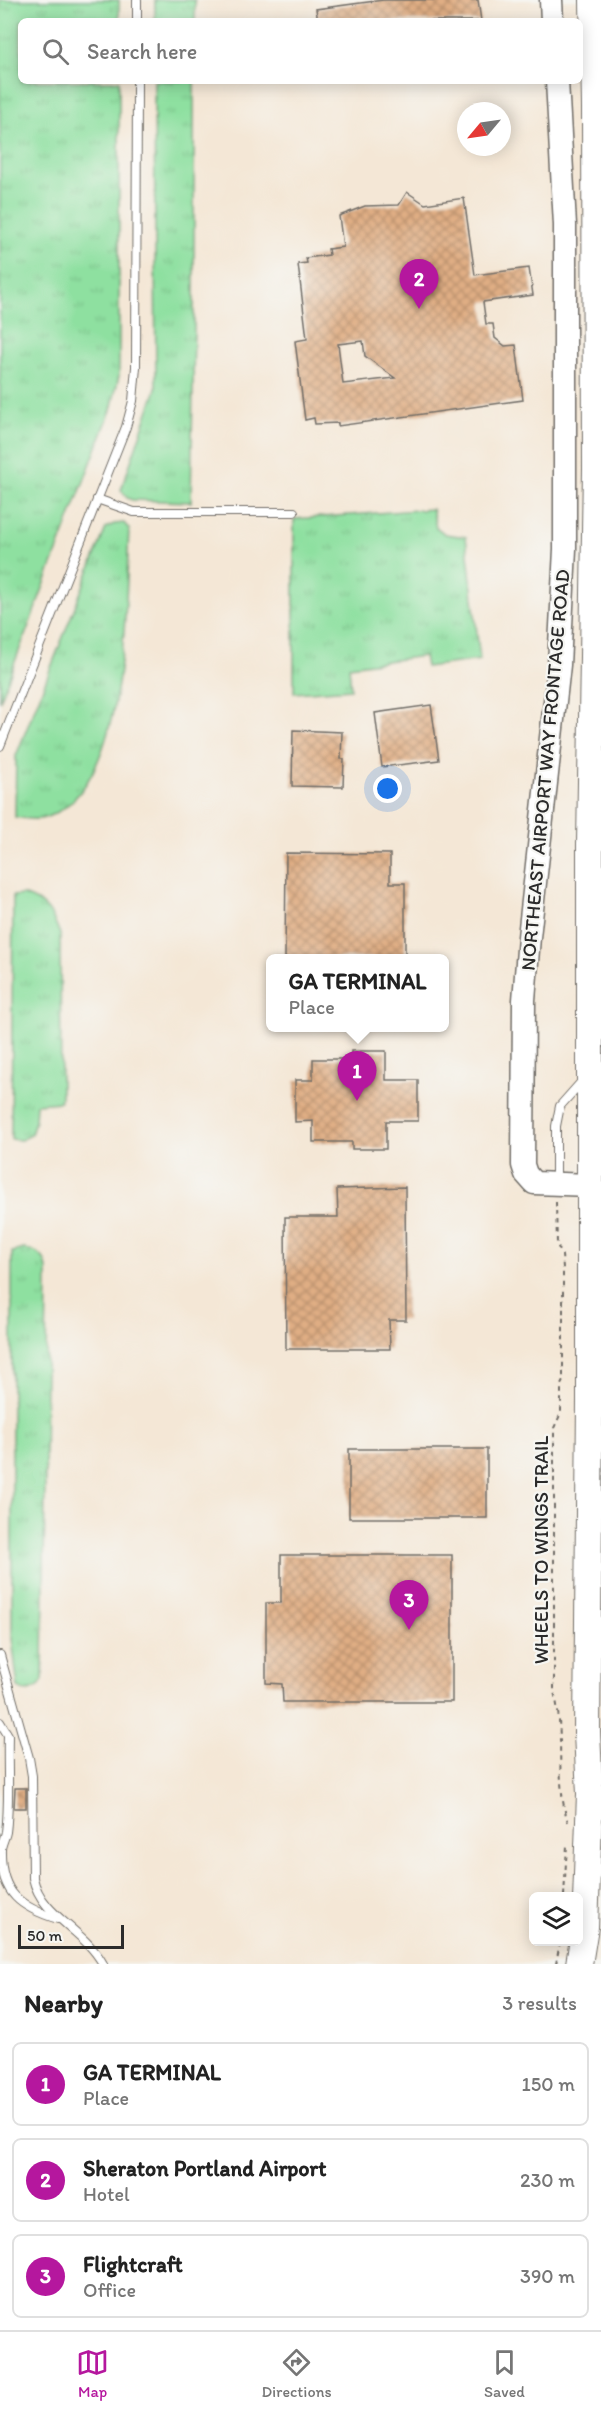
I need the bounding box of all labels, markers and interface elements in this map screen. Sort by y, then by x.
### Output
search box [18,18,583,84]
icon: search [39,35,72,68]
text: Search here [87,38,197,65]
north arrow [457,102,511,156]
pin: 2 [400,260,438,309]
street label: NORTHEAST AIRPORT WAY FRONTAGE ROAD [515,568,575,972]
your location [373,774,402,803]
popup [266,954,449,1032]
text: GA TERMINAL [289,968,426,995]
text: Place [289,995,335,1019]
pin: 1 [338,1052,376,1101]
street label: WHEELS TO WINGS TRAIL [529,1436,553,1664]
pin: 3 [390,1580,428,1630]
map controls [529,1892,583,1946]
button: layers [529,1892,583,1946]
scale bar [18,1922,124,1950]
text: 50 m [27,1926,62,1945]
text: Nearby [24,1987,103,2019]
text: 3 results [502,1991,577,2015]
text: GA TERMINAL [83,2059,221,2086]
text: 1 [41,2072,50,2096]
text: 150 m [522,2072,575,2096]
text: Place [83,2086,129,2110]
text: Sheraton Portland Airport [83,2155,327,2182]
text: 2 [40,2168,51,2192]
text: 230 m [520,2168,575,2192]
text: Hotel [83,2182,130,2206]
text: Flightcraft [83,2251,183,2278]
text: 3 [40,2264,51,2288]
text: 390 m [520,2264,575,2288]
text: Office [83,2278,136,2302]
tab: Map [76,2346,109,2401]
tab: Directions [261,2346,332,2401]
tab: Saved [484,2346,525,2401]

